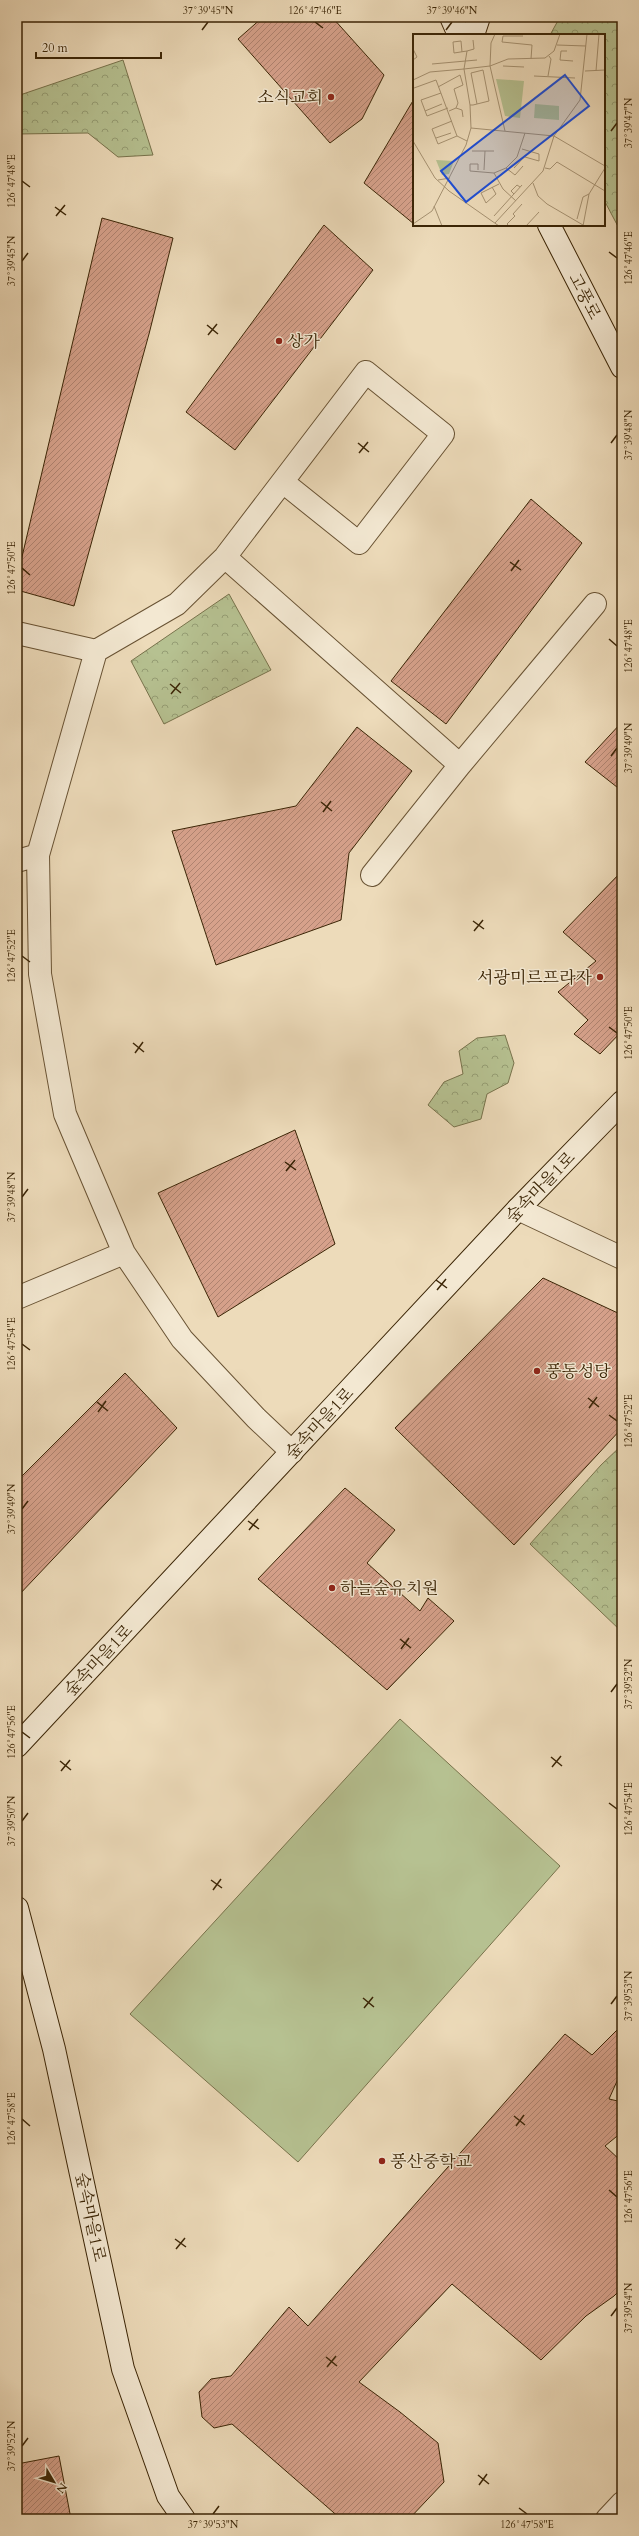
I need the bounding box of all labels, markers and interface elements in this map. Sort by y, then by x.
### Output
text: 37°39'45"N [183,4,234,18]
text: 126°47'46"E [288,4,342,18]
text: 37°39'46"N [427,4,478,18]
scale bar [36,34,161,60]
inset map [413,34,605,226]
text: 20 m [42,40,69,56]
place label: 소식교회 [257,86,323,109]
marker: 소식교회 [326,92,336,102]
text: 37°39'47"N [622,97,636,148]
text: 126°47'48"E [5,154,19,208]
text: 126°47'46"E [622,231,636,285]
text: 37°39'45"N [5,235,19,286]
street label: 고풍로 [563,269,606,324]
place label: 상가 [287,330,320,353]
marker: 상가 [274,336,284,346]
text: 37°39'48"N [622,409,636,460]
text: 126°47'50"E [5,541,19,595]
text: 126°47'48"E [622,619,636,673]
text: 37°39'49"N [622,722,636,773]
text: 126°47'52"E [5,929,19,983]
place label: 서광미르프라자 [477,966,593,989]
marker: 서광미르프라자 [595,972,605,982]
text: 126°47'50"E [622,1006,636,1060]
street label: 숲속마을1로 [501,1146,581,1228]
text: 37°39'48"N [5,1171,19,1222]
text: 126°47'54"E [5,1317,19,1371]
place label: 풍동성당 [545,1360,611,1383]
marker: 풍동성당 [532,1366,542,1376]
street label: 숲속마을1로 [280,1382,359,1464]
text: 126°47'52"E [622,1394,636,1448]
text: 37°39'49"N [5,1483,19,1534]
place label: 하늘숲유치원 [340,1577,439,1600]
marker: 하늘숲유치원 [327,1583,337,1593]
street label: 숲속마을1로 [59,1619,138,1701]
text: 37°39'52"N [622,1658,636,1709]
text: 126°47'56"E [5,1705,19,1759]
text: 126°47'54"E [622,1782,636,1836]
text: 37°39'50"N [5,1795,19,1846]
text: 37°39'53"N [622,1970,636,2021]
text: 126°47'58"E [5,2092,19,2146]
place label: 풍산중학교 [390,2150,473,2173]
marker: 풍산중학교 [377,2156,387,2166]
street label: 숲속마을1로 [70,2170,111,2264]
text: 126°47'56"E [622,2170,636,2224]
text: 37°39'54"N [622,2282,636,2333]
text: 37°39'52"N [5,2420,19,2471]
north arrow [34,2462,74,2502]
text: N [52,2479,70,2497]
text: 37°39'53"N [188,2518,239,2532]
text: 126°47'58"E [500,2518,554,2532]

